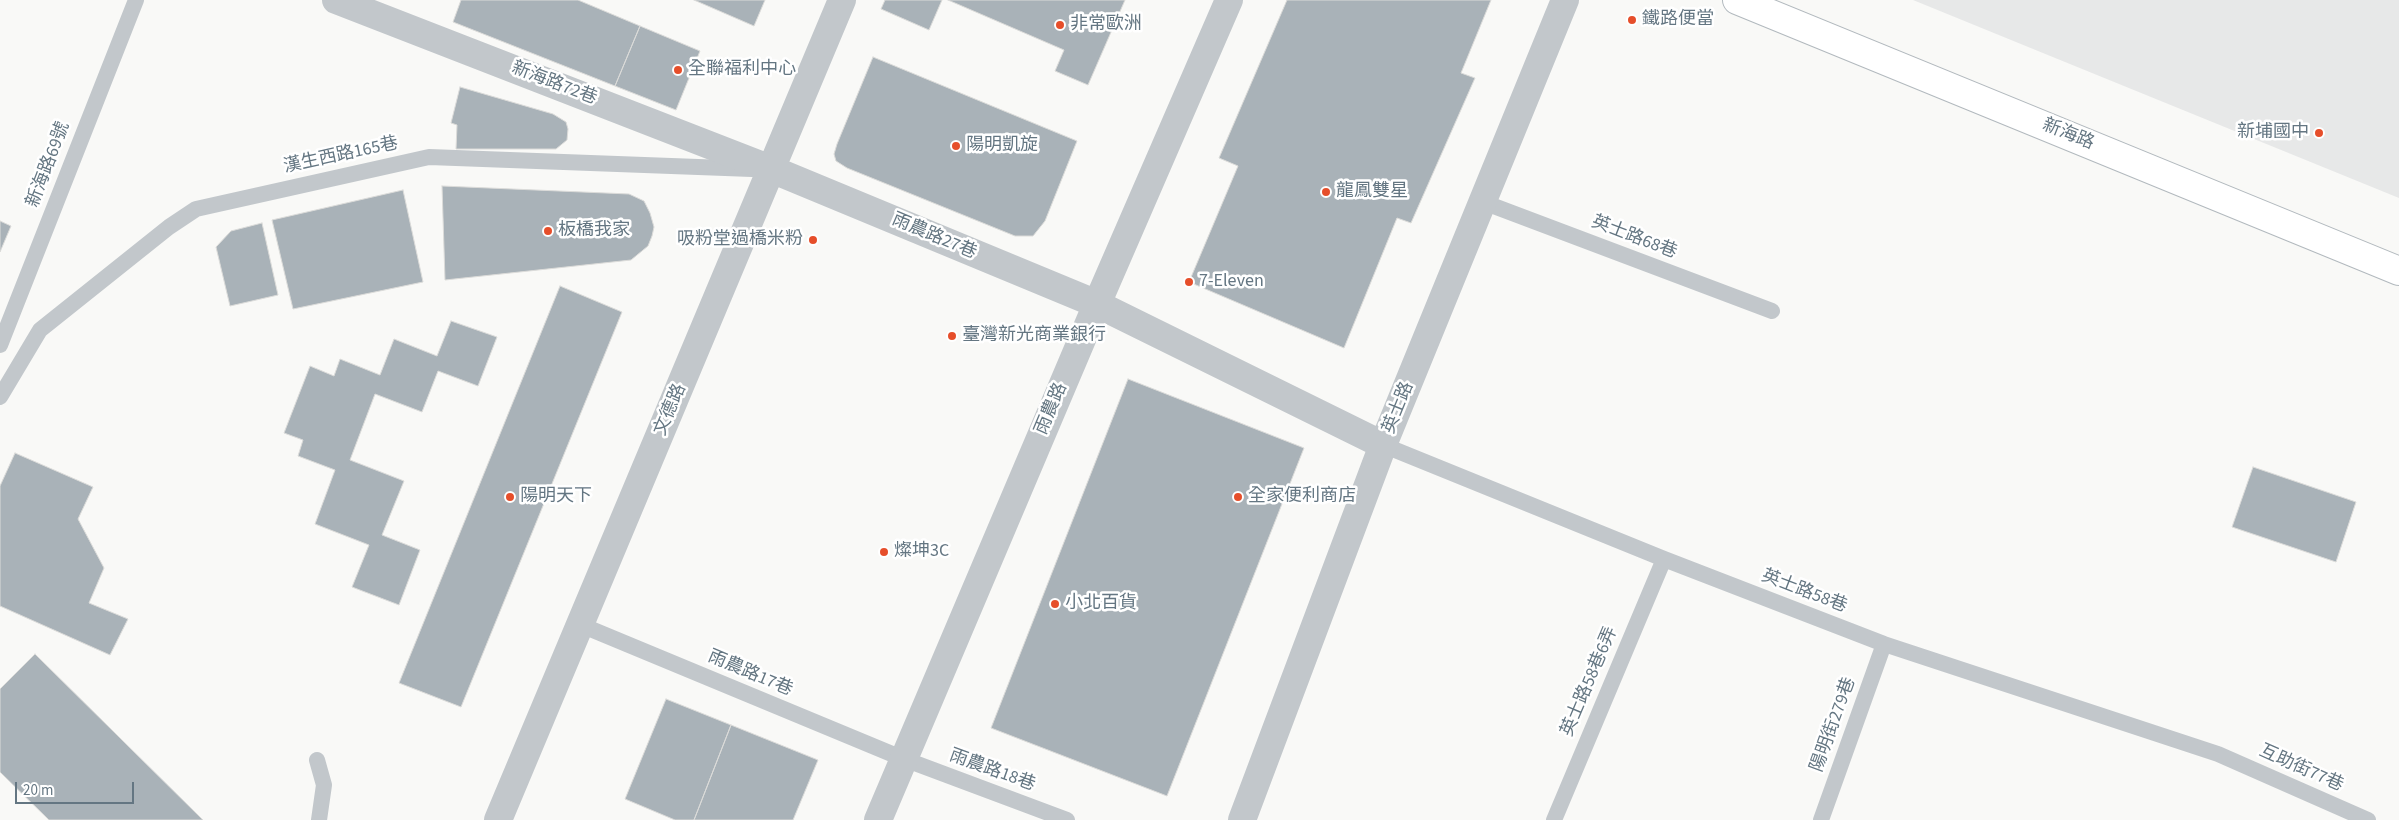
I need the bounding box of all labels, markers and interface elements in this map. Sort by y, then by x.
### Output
place label: 鐵路便當 [1642,9,1714,31]
place label: 非常歐洲 [1070,14,1142,36]
marker: 鐵路便當 [1626,14,1638,26]
marker: 非常歐洲 [1054,19,1066,31]
street label: 新海路72巷 [508,58,600,110]
place label: 全聯福利中心 [688,59,796,81]
marker: 全聯福利中心 [672,64,684,76]
street label: 新海路 [2039,115,2097,155]
street label: 新海路69號 [23,119,75,211]
place label: 新埔國中 [2237,122,2309,144]
marker: 新埔國中 [2313,127,2325,139]
street label: 漢生西路165巷 [282,133,400,179]
place label: 陽明凱旋 [966,135,1038,157]
marker: 陽明凱旋 [950,140,962,152]
place label: 龍鳳雙星 [1336,181,1408,203]
marker: 龍鳳雙星 [1320,186,1332,198]
street label: 雨農路27巷 [888,209,980,265]
street label: 英士路68巷 [1588,212,1680,264]
place label: 板橋我家 [558,220,630,242]
marker: 板橋我家 [542,225,554,237]
place label: 吸粉堂過橋米粉 [677,229,803,251]
marker: 吸粉堂過橋米粉 [807,234,819,246]
place label: 7-Eleven [1199,271,1264,293]
marker: 7-Eleven [1183,276,1195,288]
place label: 臺灣新光商業銀行 [962,325,1106,347]
marker: 臺灣新光商業銀行 [946,330,958,342]
street label: 英士路 [1379,379,1419,437]
street label: 雨農路 [1032,380,1072,438]
street label: 文德路 [651,381,691,439]
place label: 陽明天下 [520,486,592,508]
place label: 全家便利商店 [1248,486,1356,508]
marker: 陽明天下 [504,491,516,503]
marker: 全家便利商店 [1232,491,1244,503]
place label: 燦坤3C [894,541,949,563]
marker: 燦坤3C [878,546,890,558]
street label: 英士路58巷 [1758,566,1850,618]
place label: 小北百貨 [1065,593,1137,615]
marker: 小北百貨 [1049,598,1061,610]
street label: 英士路58巷6弄 [1557,624,1623,740]
street label: 雨農路17巷 [704,646,796,702]
street label: 陽明街279巷 [1807,675,1861,775]
street label: 互助街77巷 [2256,741,2346,797]
street label: 雨農路18巷 [946,745,1038,797]
scale bar [18,772,136,804]
text: 20 m [23,780,53,801]

